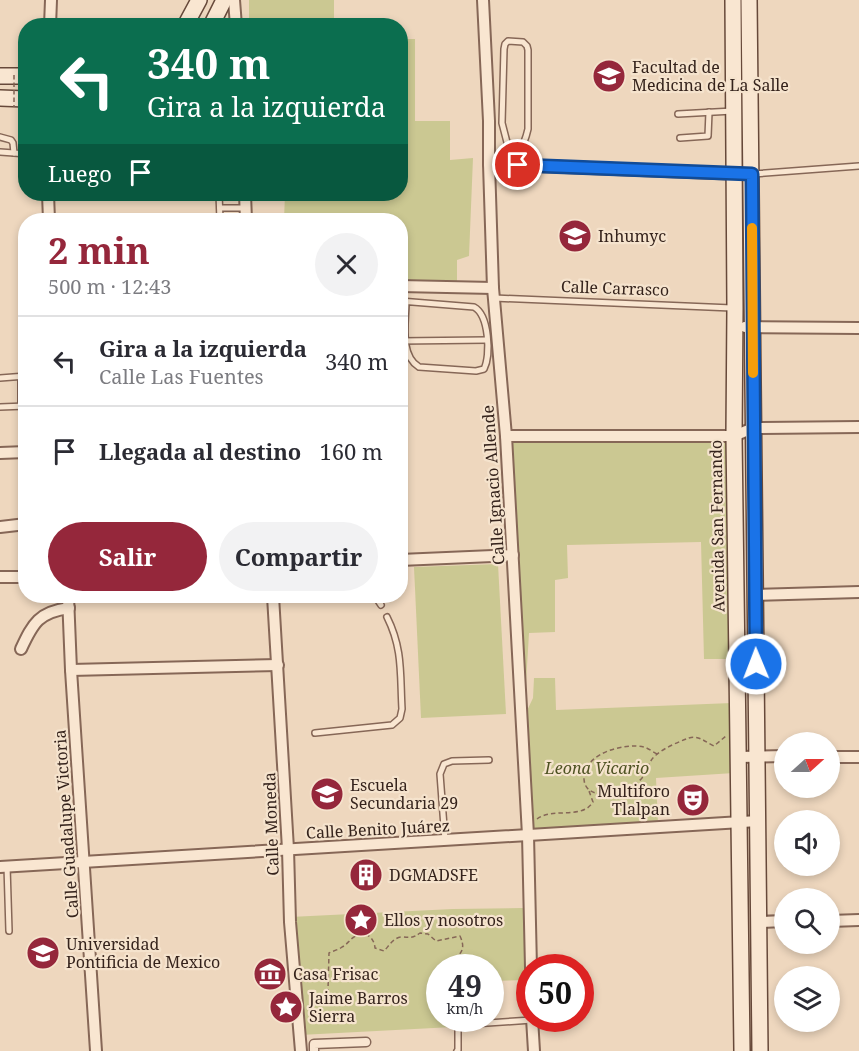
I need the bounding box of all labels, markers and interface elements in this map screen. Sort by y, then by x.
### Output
text: 340 m [147,34,271,91]
icon: left [48,42,126,120]
place label: Facultad de Medicina de La Salle [632,56,789,96]
school or university icon: Facultad de Medicina de La Salle [591,58,627,94]
text: Gira a la izquierda [147,88,386,125]
pin [492,139,543,190]
icon: arrive [501,148,534,181]
icon: arrive [124,156,157,189]
text: Luego [48,158,112,188]
school or university icon: Inhumyc [557,218,593,254]
place label: Inhumyc [598,225,666,247]
text: 2 min [48,226,150,275]
button: close [315,233,378,296]
text: 500 m · 12:43 [48,273,171,300]
street label: Calle Carrasco [560,275,670,301]
text: Gira a la izquierda [99,333,307,363]
icon: left [48,345,81,378]
text: 340 m [325,346,388,376]
text: Calle Las Fuentes [99,363,264,390]
street label: Calle Ignacio Allende [476,404,510,566]
icon: arrive [48,435,81,468]
text: Llegada al destino [99,436,301,466]
text: 160 m [319,436,383,466]
street label: Avenida San Fernando [704,440,730,612]
button: Salir [48,522,207,591]
button: Compartir [219,522,378,591]
position arrow [724,632,788,696]
street label: Calle Guadalupe Victoria [48,729,84,919]
north arrow [774,732,840,798]
map controls [774,732,840,1032]
park label: Leona Vicario [544,757,649,779]
street label: Calle Moneda [258,772,284,876]
place label: Escuela Secundaria 29 [350,774,458,814]
school or university icon: Escuela Secundaria 29 [309,776,345,812]
place label: Multiforo Tlalpan [597,780,670,820]
theatre icon: Multiforo Tlalpan [675,782,711,818]
button: sound [774,810,840,876]
street label: Calle Benito Juárez [305,814,451,844]
building icon: DGMADSFE [348,857,384,893]
place label: DGMADSFE [389,864,478,886]
button: search [774,888,840,954]
place icon: Ellos y nosotros [343,902,379,938]
place label: Ellos y nosotros [384,909,503,931]
place label: Universidad Pontificia de Mexico [66,933,220,973]
school or university icon: Universidad Pontificia de Mexico [25,935,61,971]
speed limit sign: 50 [516,954,594,1032]
museum icon: Casa Frisac [252,956,288,992]
place label: Casa Frisac [293,963,379,985]
text: 49 [448,965,482,1006]
button: layers [774,966,840,1032]
place label: Jaime Barros Sierra [308,987,408,1027]
place icon: Jaime Barros Sierra [268,989,304,1025]
text: km/h [447,998,483,1018]

